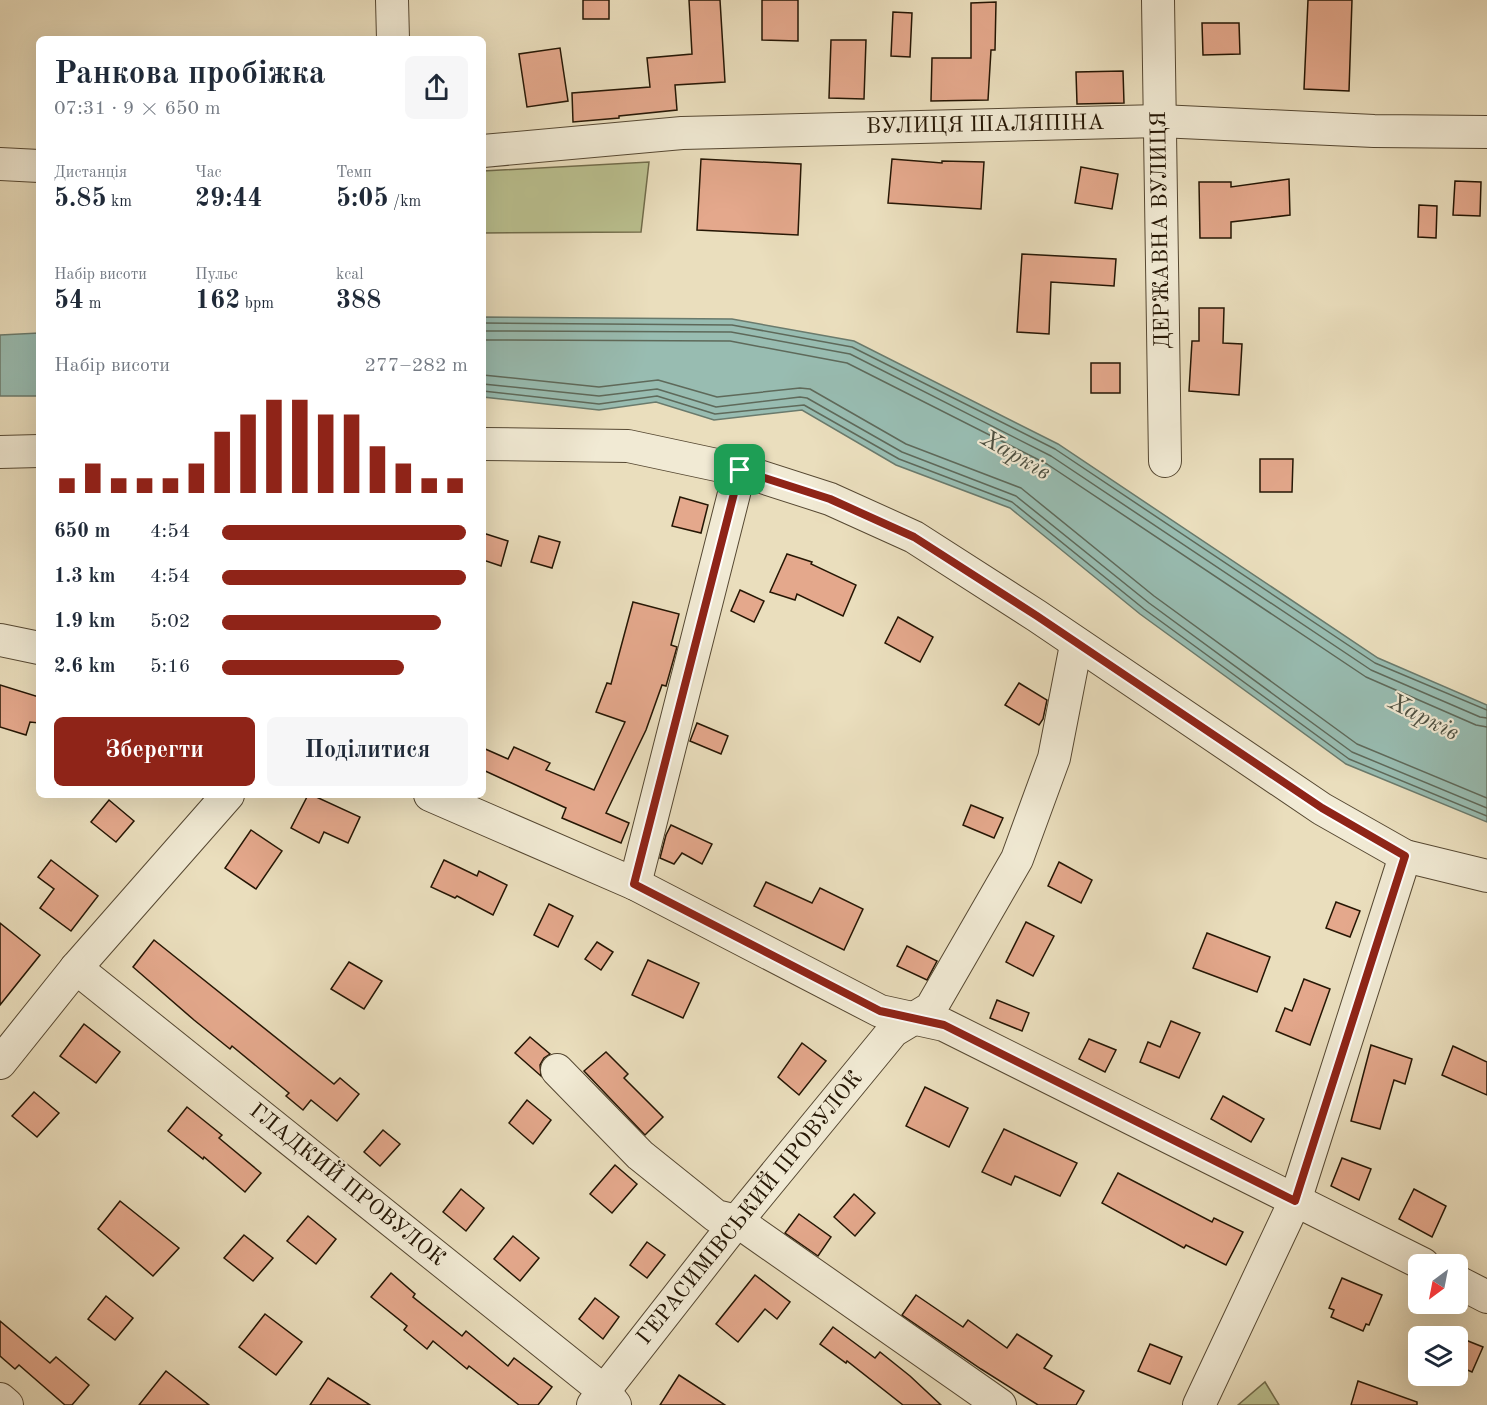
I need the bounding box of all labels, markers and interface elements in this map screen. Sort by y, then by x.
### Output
button: share [405,56,468,119]
text: Ранкова пробіжка [54,58,326,91]
text: 07:31 · 9 × 650 m [54,99,221,119]
street label: ДЕРЖАВНА ВУЛИЦЯ [1148,111,1174,349]
street label: ВУЛИЦЯ ШАЛЯПІНА [866,112,1104,138]
text: Дистанція [54,165,127,181]
text: Час [195,165,222,181]
text: Темп [336,165,372,181]
text: 5.85 [54,186,107,212]
text: 29:44 [195,186,263,212]
text: 5:05 [336,186,389,212]
text: km [107,194,132,210]
text: /km [389,194,421,210]
text: Набір висоти [54,267,147,283]
text: Пульс [195,267,238,283]
text: kcal [336,267,364,283]
text: 54 [54,288,84,314]
text: 162 [195,288,240,314]
text: 388 [336,288,381,314]
text: m [84,296,101,312]
text: bpm [240,296,274,312]
text: Набір висоти [54,356,170,376]
text: 277–282 m [365,356,468,376]
water label: Харків [976,427,1054,485]
pin [714,444,765,495]
icon: arrive [723,453,756,486]
text: 650 m [54,522,110,542]
text: 4:54 [150,522,190,542]
text: 1.3 km [54,567,116,587]
text: 4:54 [150,567,190,587]
text: 1.9 km [54,612,116,632]
text: 5:02 [150,612,190,632]
text: 2.6 km [54,657,116,677]
text: 5:16 [150,657,190,677]
water label: Харків [1384,690,1462,746]
button: Зберегти [54,717,255,786]
button: Поділитися [267,717,468,786]
street label: ГЕРАСИМІВСЬКИЙ ПРОВУЛОК [630,1065,867,1349]
street label: ГЛАДКИЙ ПРОВУЛОК [245,1096,452,1271]
north arrow [1408,1254,1468,1314]
map controls [1408,1254,1468,1386]
button: layers [1408,1326,1468,1386]

